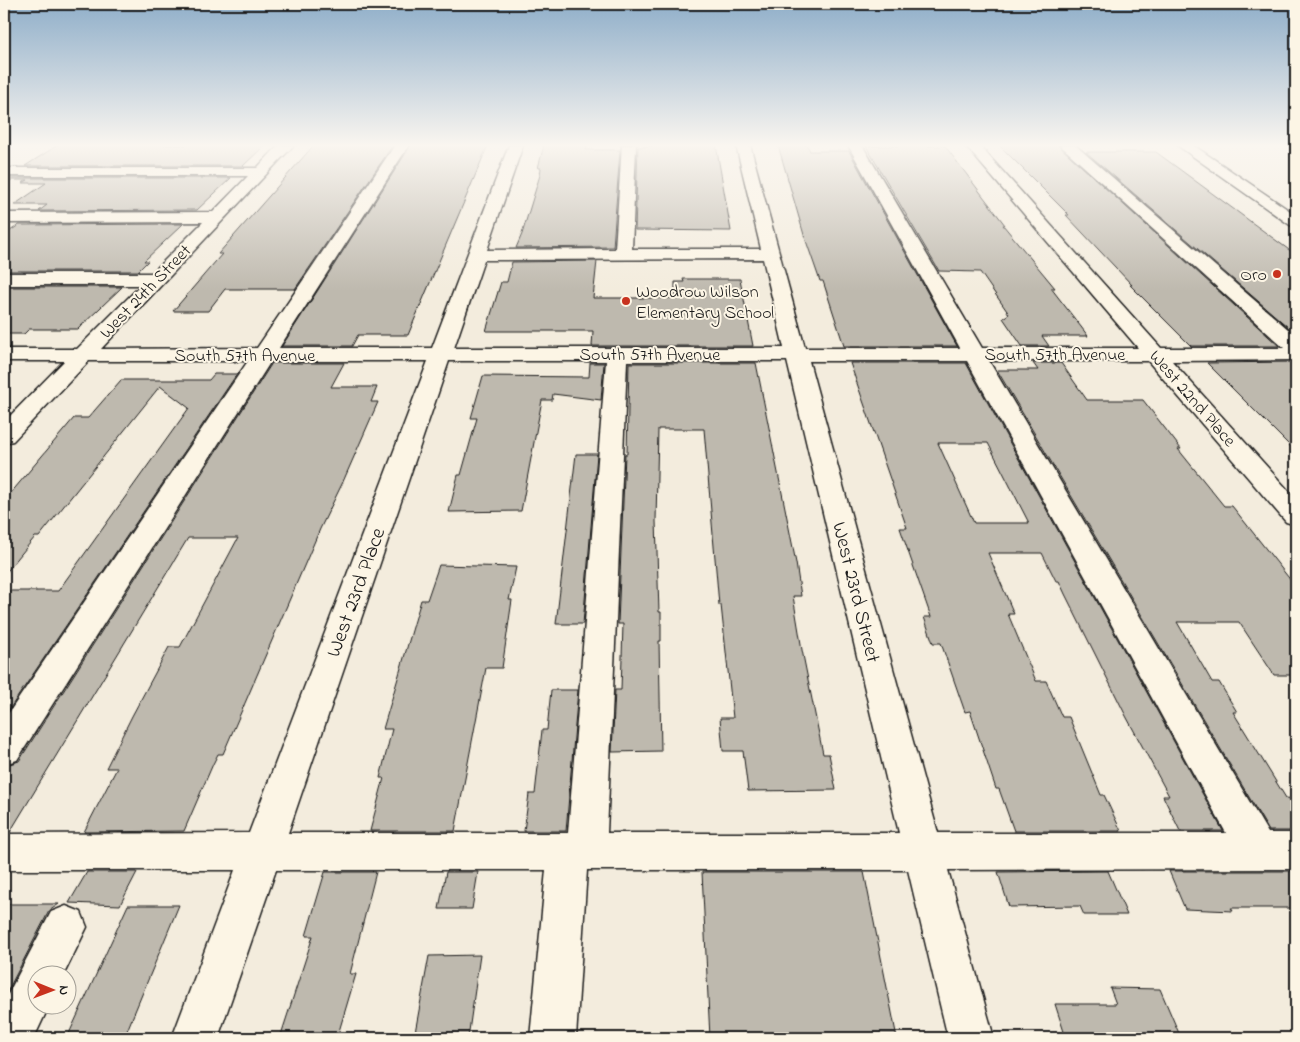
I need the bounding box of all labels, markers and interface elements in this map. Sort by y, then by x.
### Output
street label: West 24th Street [95,239,198,345]
place label: Oro [1240,263,1267,289]
marker: Oro [1271,268,1283,280]
place label: Woodrow Wilson Elementary School [636,280,774,327]
marker: Woodrow Wilson Elementary School [620,295,632,307]
street label: South 57th Avenue [580,343,721,369]
street label: South 57th Avenue [985,343,1126,369]
street label: South 57th Avenue [175,344,316,370]
street label: West 22nd Place [1142,345,1242,454]
street label: West 23rd Street [823,519,887,666]
street label: West 23rd Place [320,523,394,662]
north arrow [28,964,78,1014]
text: N [53,985,74,995]

